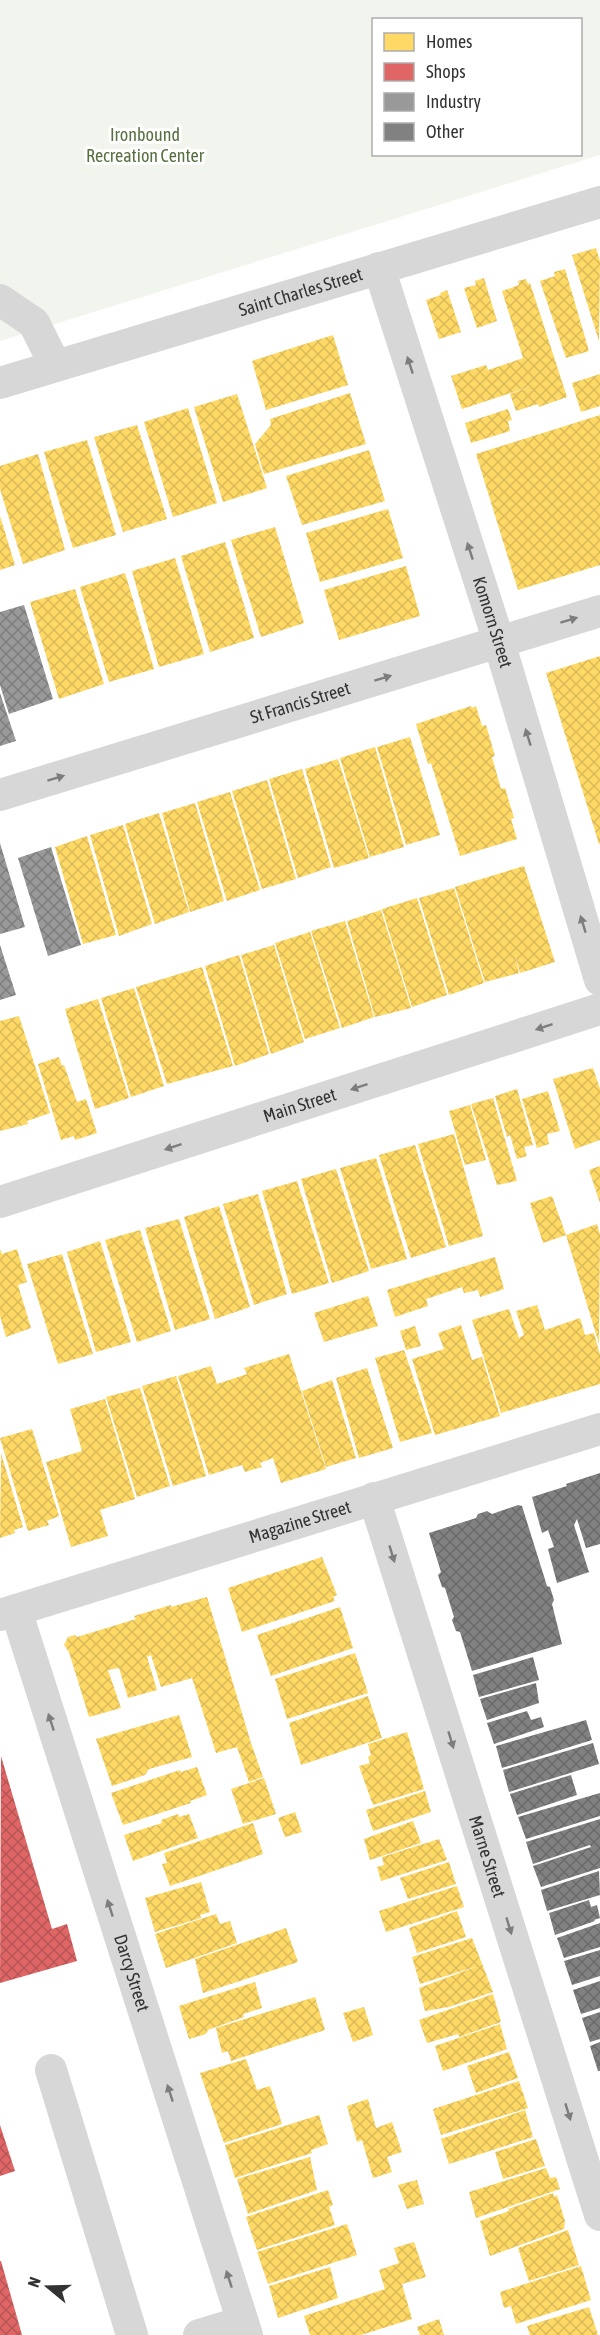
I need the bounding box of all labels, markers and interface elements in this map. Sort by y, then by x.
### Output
legend [372,18,582,156]
text: Homes [426,31,472,52]
text: Shops [426,61,466,82]
text: Industry [426,91,481,112]
text: Other [426,121,465,142]
park label: Ironbound Recreation Center [86,124,205,166]
street label: Saint Charles Street [236,263,365,320]
one-way arrow [405,356,414,374]
one-way arrow [465,542,474,560]
street label: Komorn Street [469,574,517,670]
one-way arrow [560,615,578,625]
one-way arrow [374,673,392,682]
street label: St Francis Street [248,677,353,728]
one-way arrow [523,728,532,746]
one-way arrow [47,773,65,782]
one-way arrow [578,915,587,933]
one-way arrow [535,1023,553,1032]
one-way arrow [350,1083,368,1092]
street label: Main Street [261,1084,339,1127]
one-way arrow [164,1142,182,1152]
street label: Magazine Street [246,1496,353,1547]
one-way arrow [388,1545,397,1563]
one-way arrow [46,1713,55,1731]
one-way arrow [446,1731,456,1749]
street label: Marne Street [465,1813,510,1900]
one-way arrow [105,1899,115,1917]
one-way arrow [505,1917,514,1935]
street label: Darcy Street [110,1932,154,2014]
one-way arrow [165,2084,174,2102]
one-way arrow [563,2103,573,2121]
north arrow [18,2257,78,2317]
one-way arrow [224,2270,233,2288]
text: N [24,2275,44,2290]

